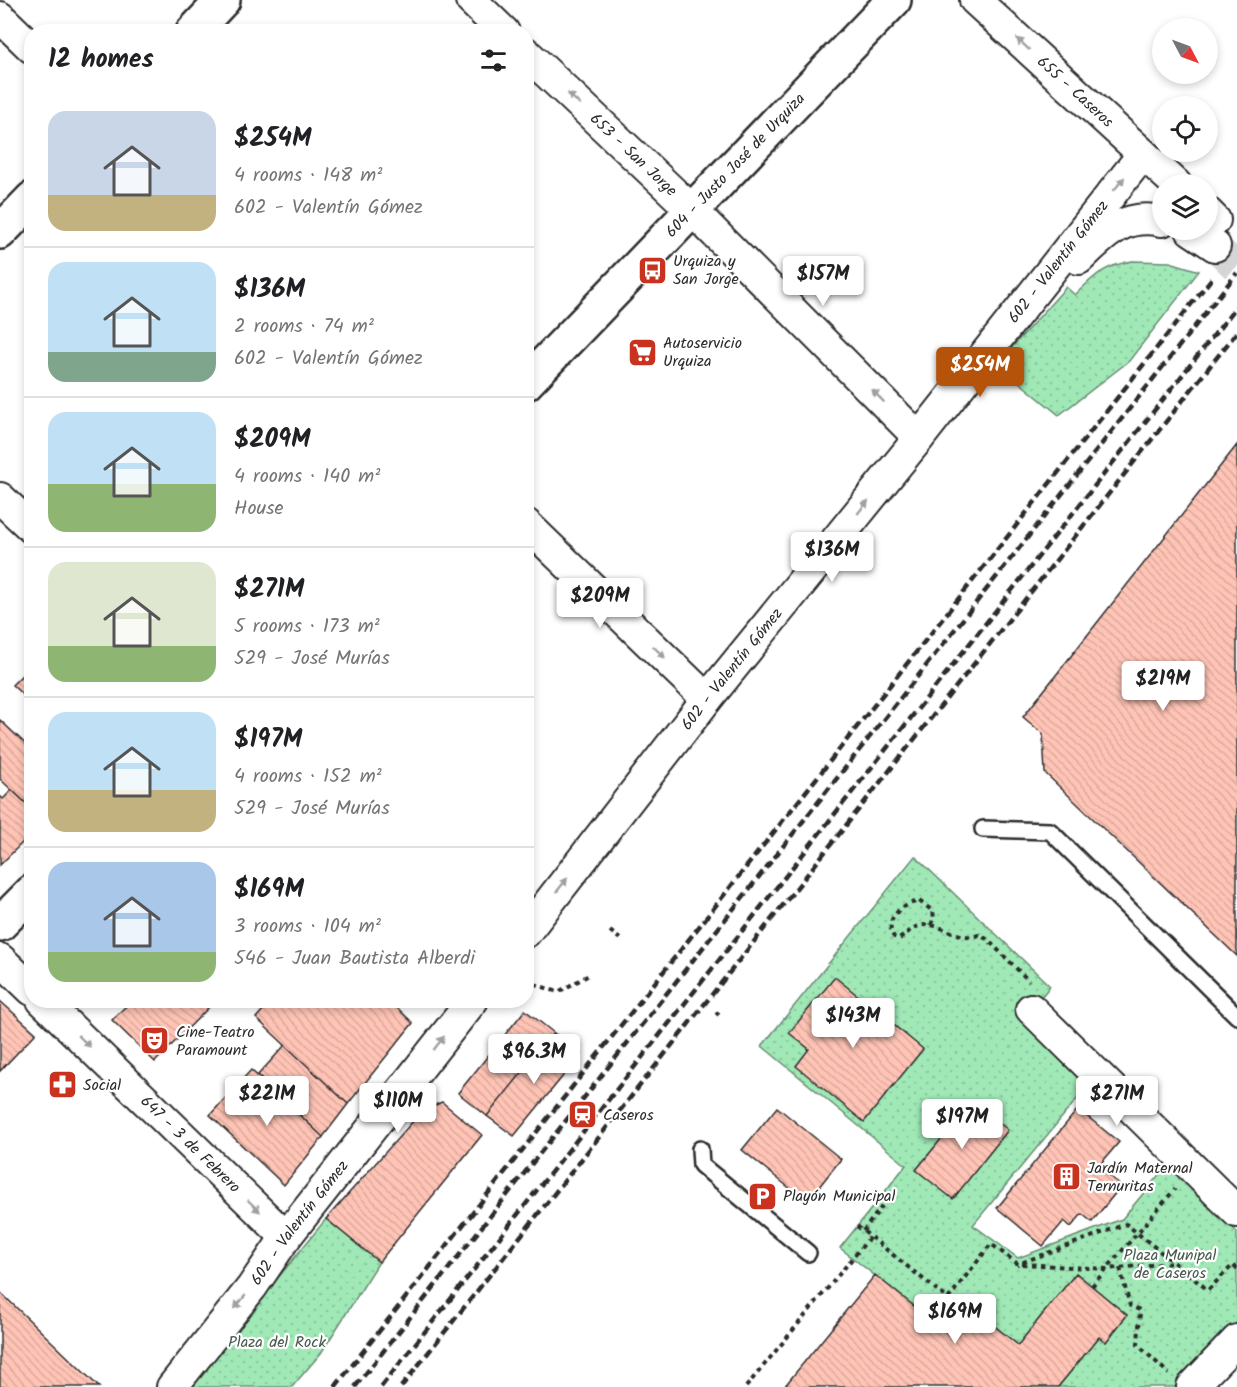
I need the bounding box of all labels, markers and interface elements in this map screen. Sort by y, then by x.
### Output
north arrow [1152,18,1218,84]
map controls [1152,18,1218,240]
one-way arrow [1015,37,1030,51]
text: 12 homes [48,39,154,81]
icon: filters [477,44,510,77]
street label: 655 - Caseros [1031,50,1120,134]
street label: 604 - Justo José de Urquiza [659,87,811,243]
one-way arrow [568,92,582,106]
button: locate [1152,96,1218,162]
street label: 653 - San Jorge [584,107,683,203]
text: $254M [234,118,312,160]
icon: home [96,135,168,207]
text: 4 rooms · 148 m² [234,160,382,192]
button: layers [1152,174,1218,240]
one-way arrow [1113,176,1126,192]
text: 602 - Valentín Gómez [234,192,423,224]
street label: 602 - Valentín Gómez [1002,195,1115,329]
place label: Urquiza y San Jorge [673,249,739,292]
bus stop icon: Urquiza y San Jorge [636,254,668,286]
pin: $157M [781,256,865,307]
text: $157M [797,259,849,291]
text: $136M [234,269,305,311]
icon: home [96,286,168,358]
text: 2 rooms · 74 m² [234,311,374,343]
place label: Autoservicio Urquiza [663,331,742,374]
supermarket icon: Autoservicio Urquiza [626,336,658,368]
text: 602 - Valentín Gómez [234,343,423,375]
pin: $254M [938,347,1022,398]
text: $254M [950,350,1010,382]
one-way arrow [871,390,885,404]
text: $209M [234,419,311,461]
icon: home [96,436,168,508]
text: 4 rooms · 140 m² [234,461,380,493]
text: House [234,493,284,525]
one-way arrow [856,499,869,515]
pin: $136M [790,532,874,583]
text: $136M [805,535,859,567]
text: $271M [234,569,304,611]
pin: $209M [558,578,642,629]
text: $209M [571,581,630,613]
icon: home [96,586,168,658]
street label: 602 - Valentín Gómez [675,602,789,736]
text: 5 rooms · 173 m² [234,611,380,643]
text: 529 - José Murías [234,643,390,675]
one-way arrow [651,645,665,659]
pin: $219M [1121,661,1205,712]
text: $219M [1136,664,1190,696]
text: $197M [234,719,302,761]
icon: home [96,736,168,808]
text: 4 rooms · 152 m² [234,761,382,793]
text: 529 - José Murías [234,793,390,825]
text: $169M [234,869,304,911]
one-way arrow [556,878,568,893]
icon: home [96,886,168,958]
text: 3 rooms · 104 m² [234,911,381,943]
text: 546 - Juan Bautista Alberdi [234,943,475,975]
pin: $143M [811,998,895,1049]
text: $143M [826,1001,880,1033]
place label: Cine-Teatro Paramount [176,1020,254,1063]
theatre icon: Cine-Teatro Paramount [139,1025,171,1057]
one-way arrow [77,1034,91,1048]
pin: $96.3M [485,1034,583,1085]
one-way arrow [433,1035,446,1051]
text: $96.3M [502,1037,566,1069]
pharmacy icon: Social [46,1069,78,1101]
place label: Social [83,1073,121,1098]
pin: $221M [225,1076,309,1127]
pin: $271M [1075,1076,1159,1127]
text: $221M [239,1079,295,1111]
text: $271M [1090,1079,1144,1111]
pin: $110M [356,1083,440,1134]
text: $110M [373,1086,423,1118]
street label: 647 - 3 de Febrero [135,1089,246,1199]
station icon: Caseros [566,1099,598,1131]
pin: $197M [920,1099,1004,1150]
text: $197M [936,1102,988,1134]
place label: Caseros [603,1103,654,1128]
street label: 602 - Valentín Gómez [244,1155,355,1290]
place label: Jardín Maternal Ternuritas [1087,1156,1193,1199]
building icon: Jardín Maternal Ternuritas [1050,1161,1082,1193]
parking icon: Playón Municipal [746,1180,778,1212]
place label: Playón Municipal [783,1184,896,1209]
one-way arrow [247,1199,261,1213]
park label: Plaza Munipal de Caseros [1124,1243,1216,1286]
one-way arrow [234,1294,247,1310]
pin: $169M [913,1294,997,1345]
text: $169M [928,1297,982,1329]
park label: Plaza del Rock [228,1330,326,1355]

